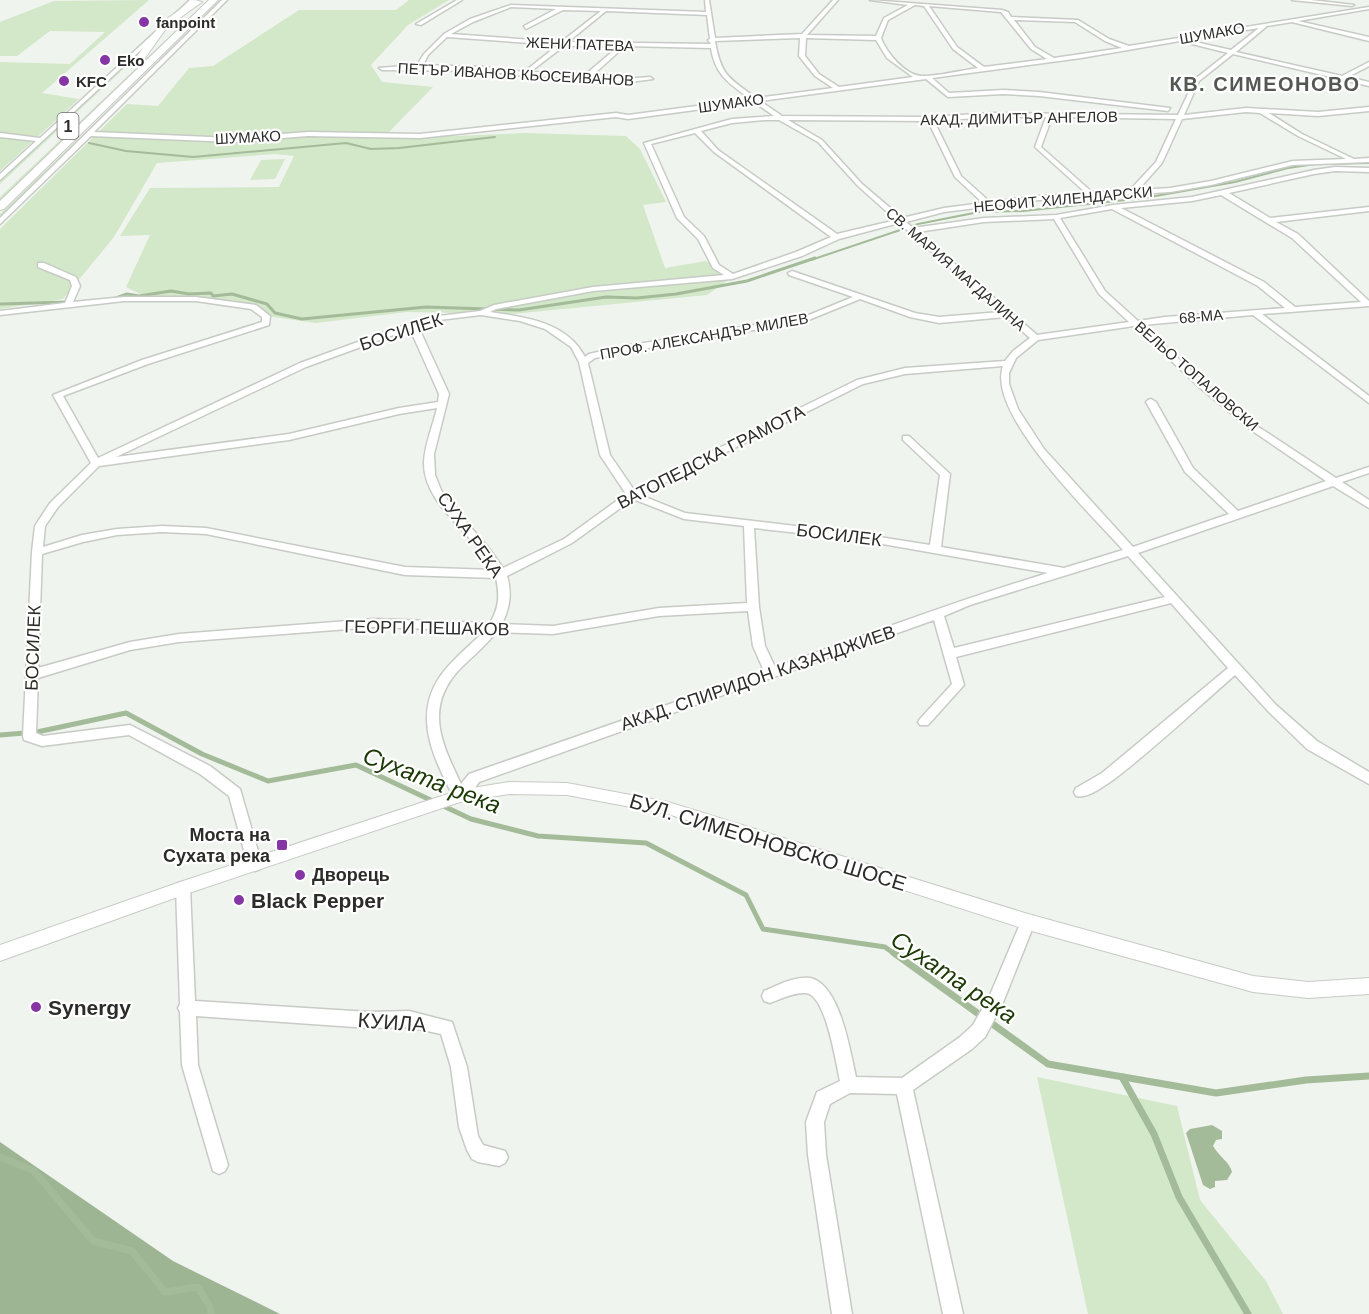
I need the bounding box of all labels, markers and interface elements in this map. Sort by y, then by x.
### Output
place label: fanpoint [156,14,215,31]
marker: fanpoint [137,15,151,29]
street label: ШУМАКО [1178,19,1246,47]
street label: ЖЕНИ ПАТЕВА [526,34,634,54]
place label: Eko [117,52,145,69]
marker: Eko [98,53,112,67]
street label: ПЕТЪР ИВАНОВ КЬОСЕИВАНОВ [397,59,635,89]
place label: KFC [76,73,107,90]
district label: КВ. СИМЕОНОВО [1169,73,1361,95]
marker: KFC [57,74,71,88]
street label: ШУМАКО [697,90,765,116]
street label: АКАД. ДИМИТЪР АНГЕЛОВ [920,108,1118,128]
road number: 1 [58,113,78,139]
street label: ШУМАКО [215,127,281,147]
street label: НЕОФИТ ХИЛЕНДАРСКИ [973,183,1153,215]
street label: СВ. МАРИЯ МАГДАЛИНА [883,204,1029,334]
street label: 68-МА [1178,306,1224,326]
street label: БОСИЛЕК [357,309,445,355]
street label: ПРОФ. АЛЕКСАНДЪР МИЛЕВ [598,309,810,363]
street label: ВЕЛЬО ТОПАЛОВСКИ [1132,318,1262,434]
street label: ВАТОПЕДСКА ГРАМОТА [614,401,808,513]
street label: СУХА РЕКА [433,489,507,581]
street label: БОСИЛЕК [795,520,883,550]
street label: БОСИЛЕК [22,604,45,691]
street label: ГЕОРГИ ПЕШАКОВ [344,617,510,639]
street label: АКАД. СПИРИДОН КАЗАНДЖИЕВ [618,621,898,735]
water label: Сухата река [359,741,505,819]
street label: БУЛ. СИМЕОНОВСКО ШОСЕ [627,789,909,895]
place label: Моста на Сухата река [163,825,271,866]
marker: Моста на Сухата река [275,838,289,852]
place label: Дворець [312,865,390,885]
marker: Дворець [293,868,307,882]
place label: Black Pepper [251,889,384,912]
marker: Black Pepper [232,893,246,907]
water label: Сухата река [886,925,1022,1029]
place label: Synergy [48,996,131,1019]
marker: Synergy [29,1000,43,1014]
street label: КУИЛА [357,1008,427,1036]

